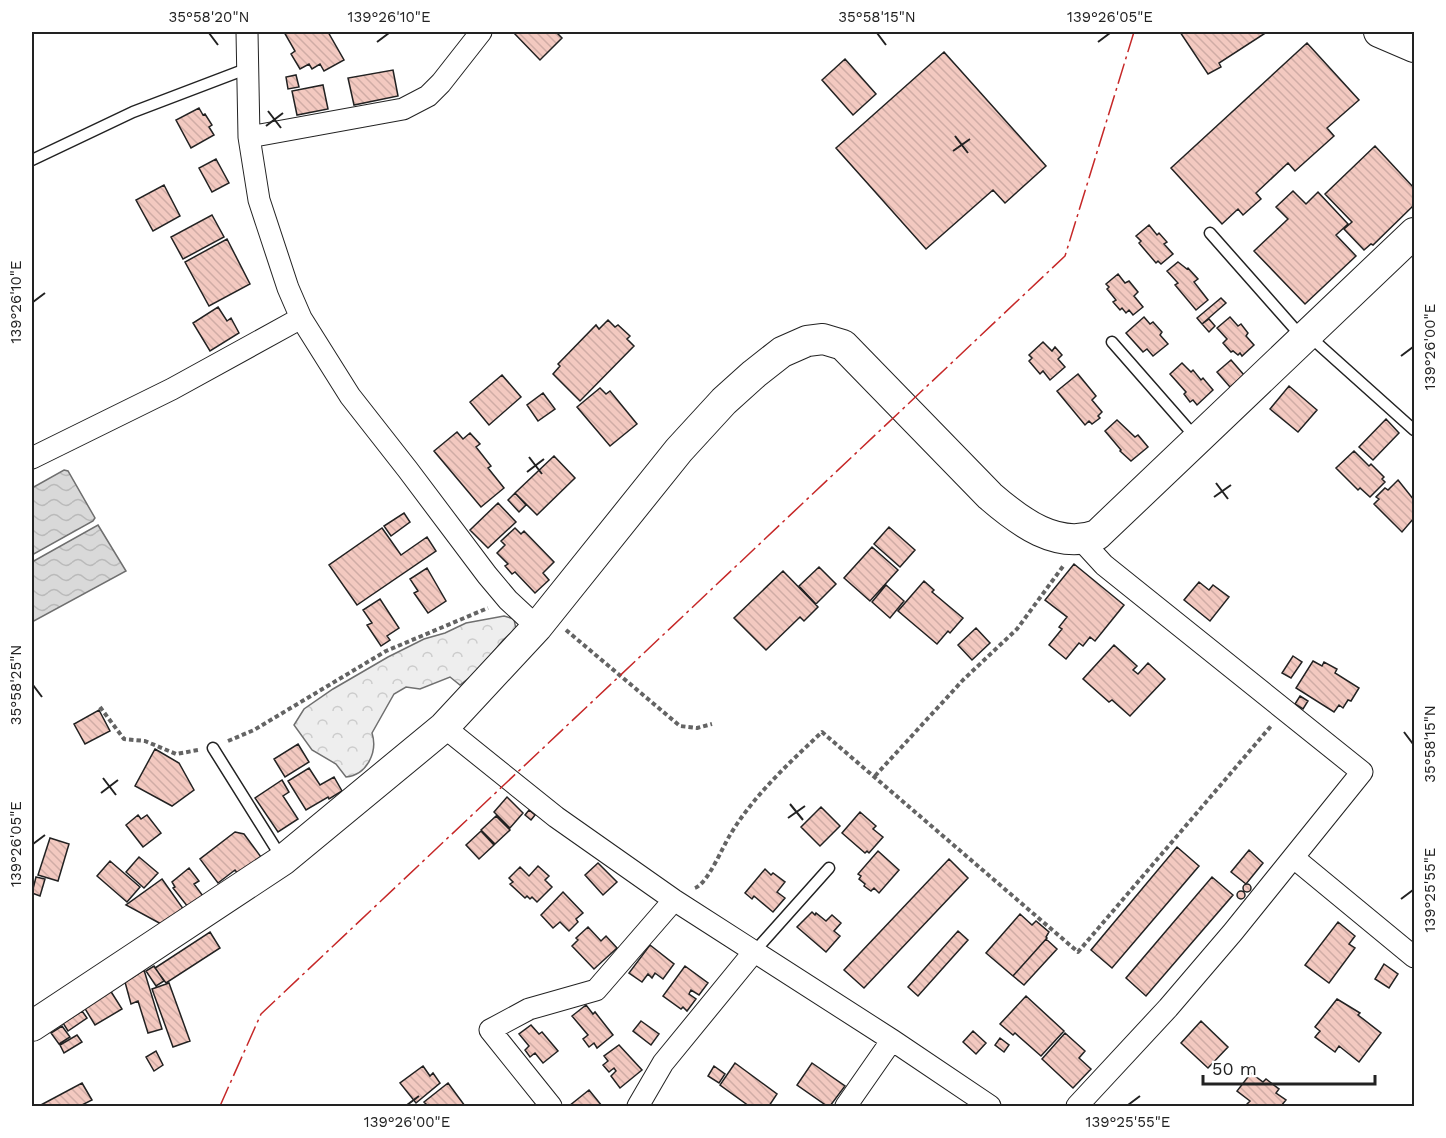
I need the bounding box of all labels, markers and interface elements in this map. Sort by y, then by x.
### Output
text: 35°58'20"N [169,8,250,26]
text: 139°26'10"E [348,8,430,26]
text: 35°58'15"N [838,8,916,26]
text: 139°26'05"E [1067,8,1153,26]
text: 139°26'10"E [7,261,25,343]
text: 139°26'00"E [1421,304,1439,390]
text: 35°58'25"N [7,645,25,725]
text: 35°58'15"N [1421,705,1439,783]
text: 139°26'05"E [7,801,25,887]
text: 139°25'55"E [1421,848,1439,932]
scale bar [1203,1048,1376,1086]
text: 50 m [1212,1058,1257,1079]
text: 139°26'00"E [364,1113,450,1131]
text: 139°25'55"E [1086,1113,1170,1131]

